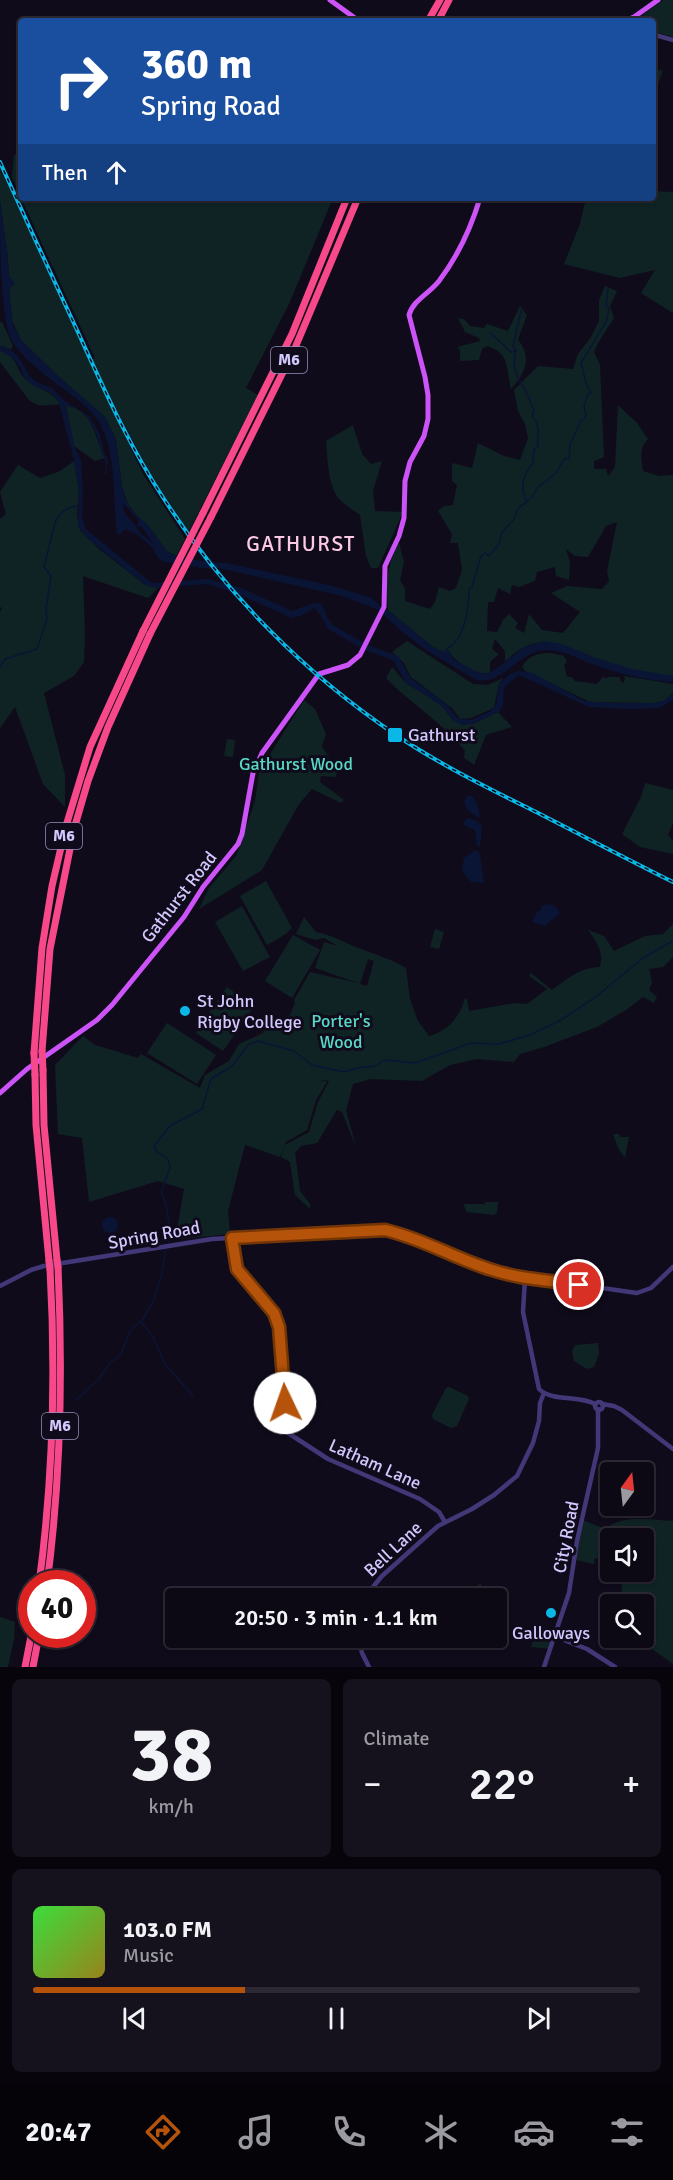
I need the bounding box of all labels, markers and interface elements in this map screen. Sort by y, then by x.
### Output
text: 360 m [141,39,252,90]
icon: right [42,42,120,120]
text: Spring Road [141,90,281,123]
icon: ahead [100,156,133,189]
text: Then [42,159,88,186]
road number: M6 [271,347,307,373]
district label: GATHURST [246,531,356,557]
place label: Gathurst [408,724,475,746]
marker: Gathurst [386,726,404,744]
park label: Gathurst Wood [239,753,353,775]
road number: M6 [46,823,82,849]
street label: Gathurst Road [137,847,221,947]
place label: St John Rigby College [197,990,302,1033]
marker: St John Rigby College [178,1004,192,1018]
park label: Porter's Wood [311,1010,371,1053]
street label: Spring Road [106,1216,202,1254]
pin [553,1259,604,1310]
icon: arrive [562,1268,595,1301]
position arrow [253,1371,317,1435]
road number: M6 [42,1413,78,1439]
street label: Latham Lane [325,1434,425,1494]
north arrow [600,1462,654,1516]
map controls [600,1462,654,1648]
street label: City Road [548,1499,584,1575]
street label: Bell Lane [359,1517,427,1581]
button: sound [600,1528,654,1582]
speed limit sign: 40 [18,1570,96,1648]
button: search [600,1594,654,1648]
text: 20:50 · 3 min · 1.1 km [234,1604,438,1631]
marker: Galloways [544,1606,558,1620]
place label: Galloways [512,1622,590,1644]
text: 38 [129,1707,213,1803]
text: Climate [364,1726,429,1751]
text: 22° [469,1757,535,1812]
text: − [364,1764,381,1805]
text: + [622,1764,640,1805]
text: km/h [149,1794,194,1819]
text: 103.0 FM [123,1916,212,1943]
text: Music [123,1943,174,1968]
icon: previous [118,2002,151,2035]
icon: pause [320,2002,353,2035]
icon: next [522,2002,555,2035]
icon: directions [142,2111,184,2153]
icon: music [235,2111,277,2153]
icon: phone [328,2111,370,2153]
icon: climate [420,2111,462,2153]
icon: car [513,2111,555,2153]
icon: filters [606,2111,648,2153]
text: 20:47 [25,2116,92,2149]

